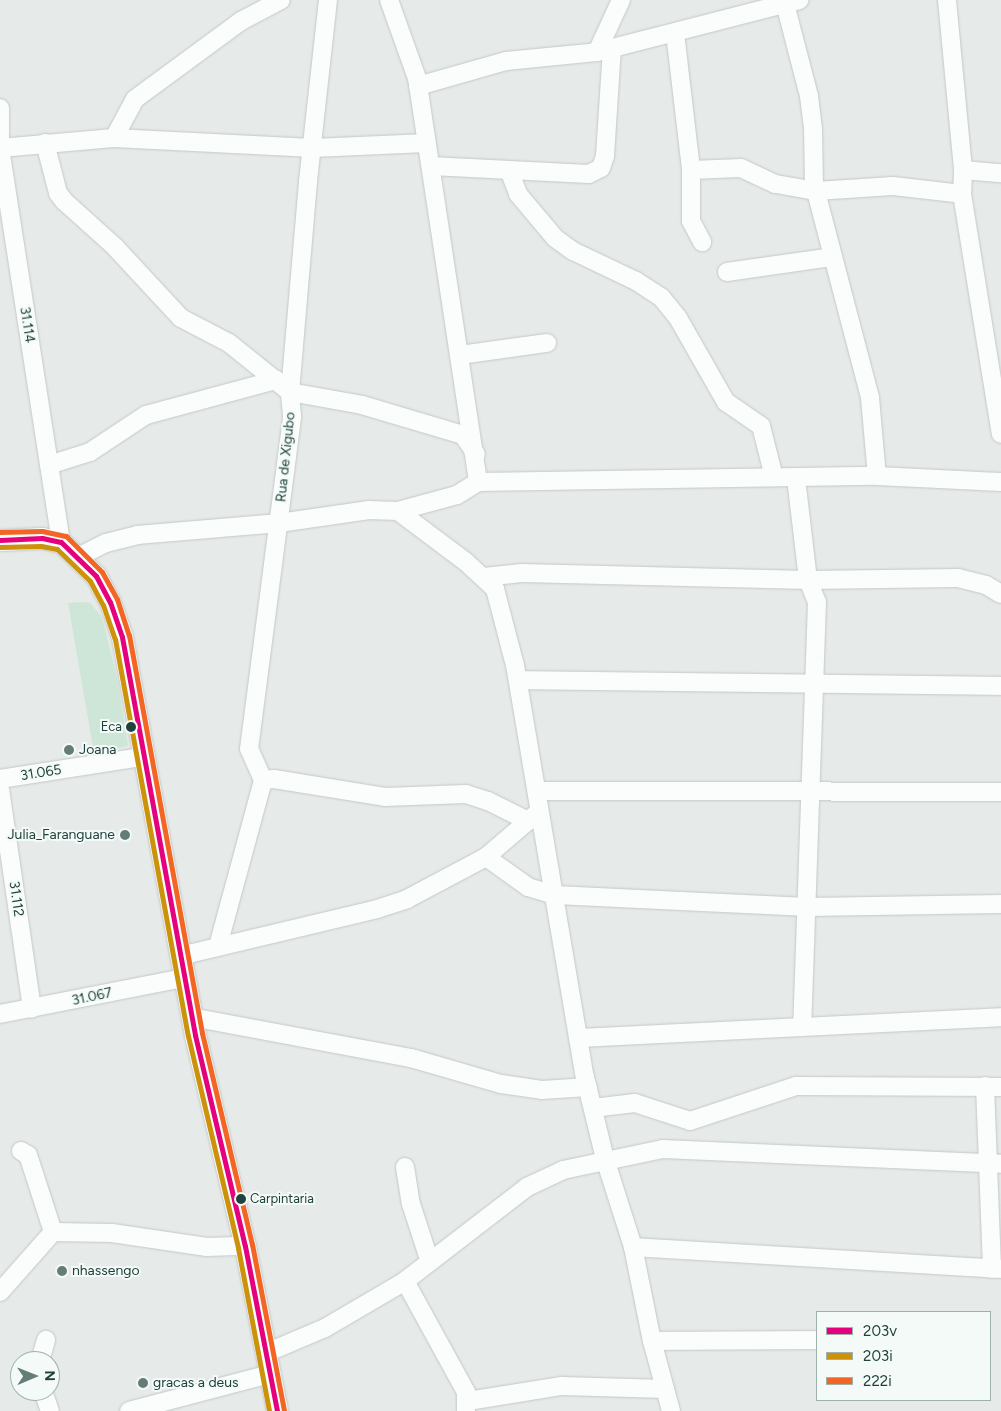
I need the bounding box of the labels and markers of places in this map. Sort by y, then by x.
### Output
place label: Eca [101,719,122,735]
marker: Eca [126,722,136,732]
place label: Joana [79,742,116,758]
marker: Joana [63,744,75,756]
place label: Julia_Faranguane [7,827,115,843]
marker: Julia_Faranguane [119,829,131,841]
place label: Carpintaria [250,1191,314,1207]
marker: Carpintaria [236,1194,246,1204]
place label: nhassengo [72,1263,140,1279]
marker: nhassengo [56,1265,68,1277]
place label: gracas a deus [153,1375,239,1391]
marker: gracas a deus [137,1377,149,1389]

